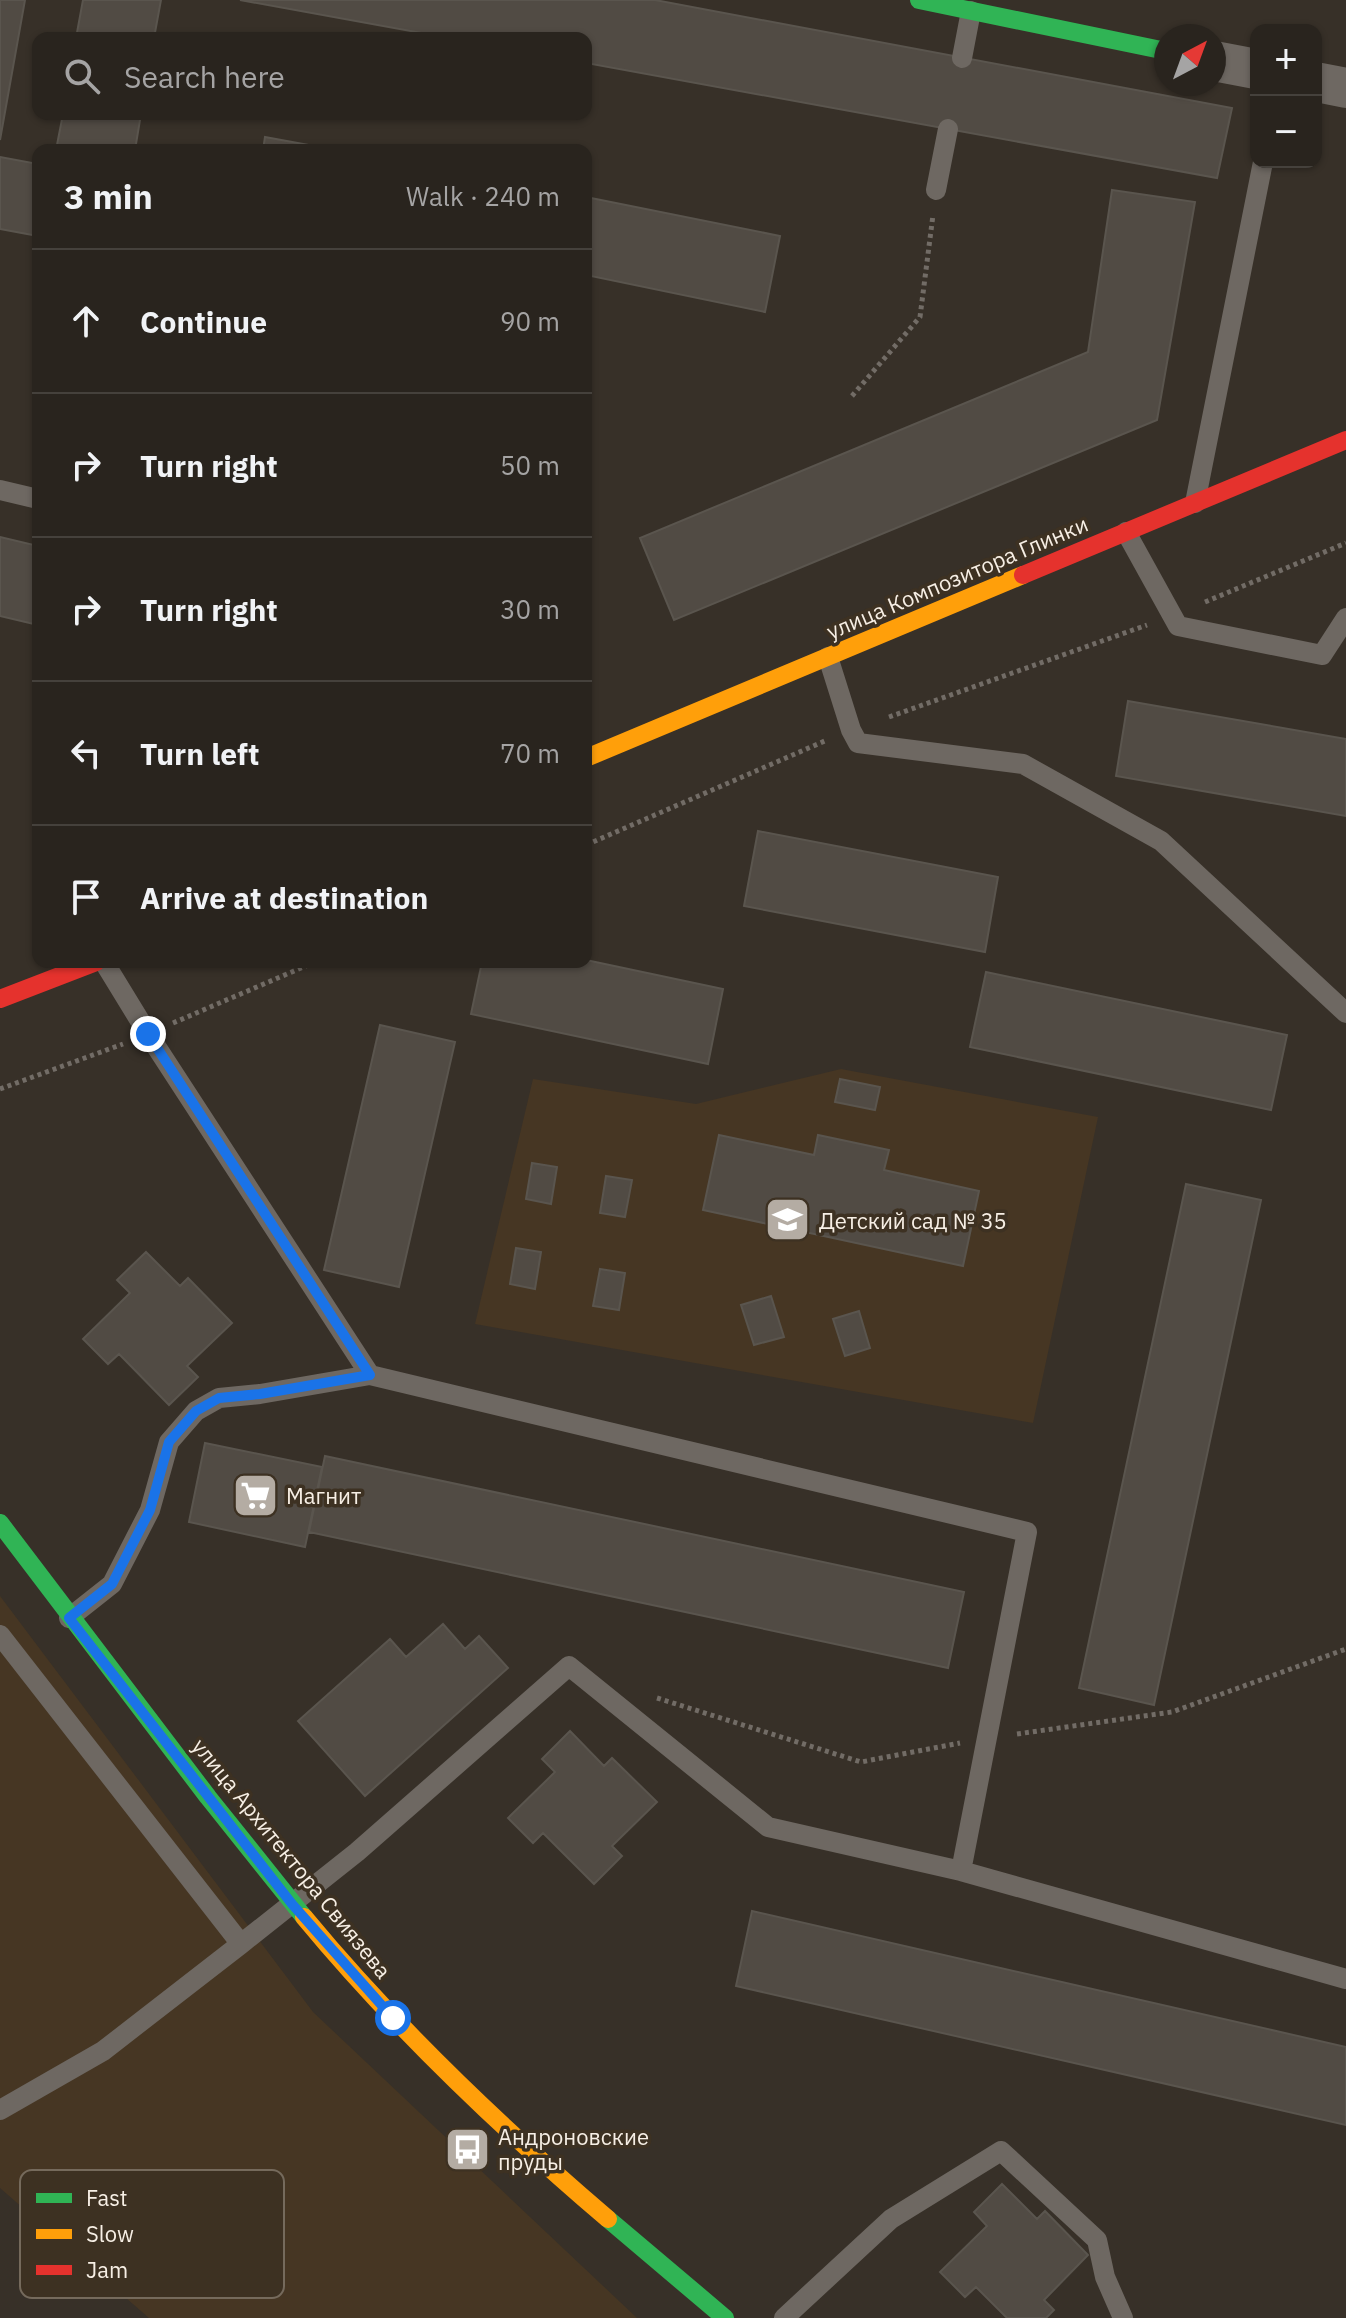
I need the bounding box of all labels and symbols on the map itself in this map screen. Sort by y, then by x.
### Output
north arrow [1154,24,1226,96]
street label: улица Композитора Глинки [822,509,1092,645]
route end [130,1016,166,1052]
school or university icon: Детский сад № 35 [764,1196,812,1244]
place label: Детский сад № 35 [819,1206,1007,1235]
supermarket icon: Магнит [231,1471,279,1519]
place label: Магнит [286,1481,361,1510]
street label: улица Архитектора Свиязева [186,1732,398,1984]
route start [375,2000,411,2036]
place label: Андроновские пруды [498,2122,649,2176]
bus stop icon: Андроновские пруды [443,2125,491,2173]
legend [20,2170,284,2298]
text: Fast [86,2183,127,2212]
text: Slow [86,2219,134,2248]
text: Jam [86,2255,128,2284]

